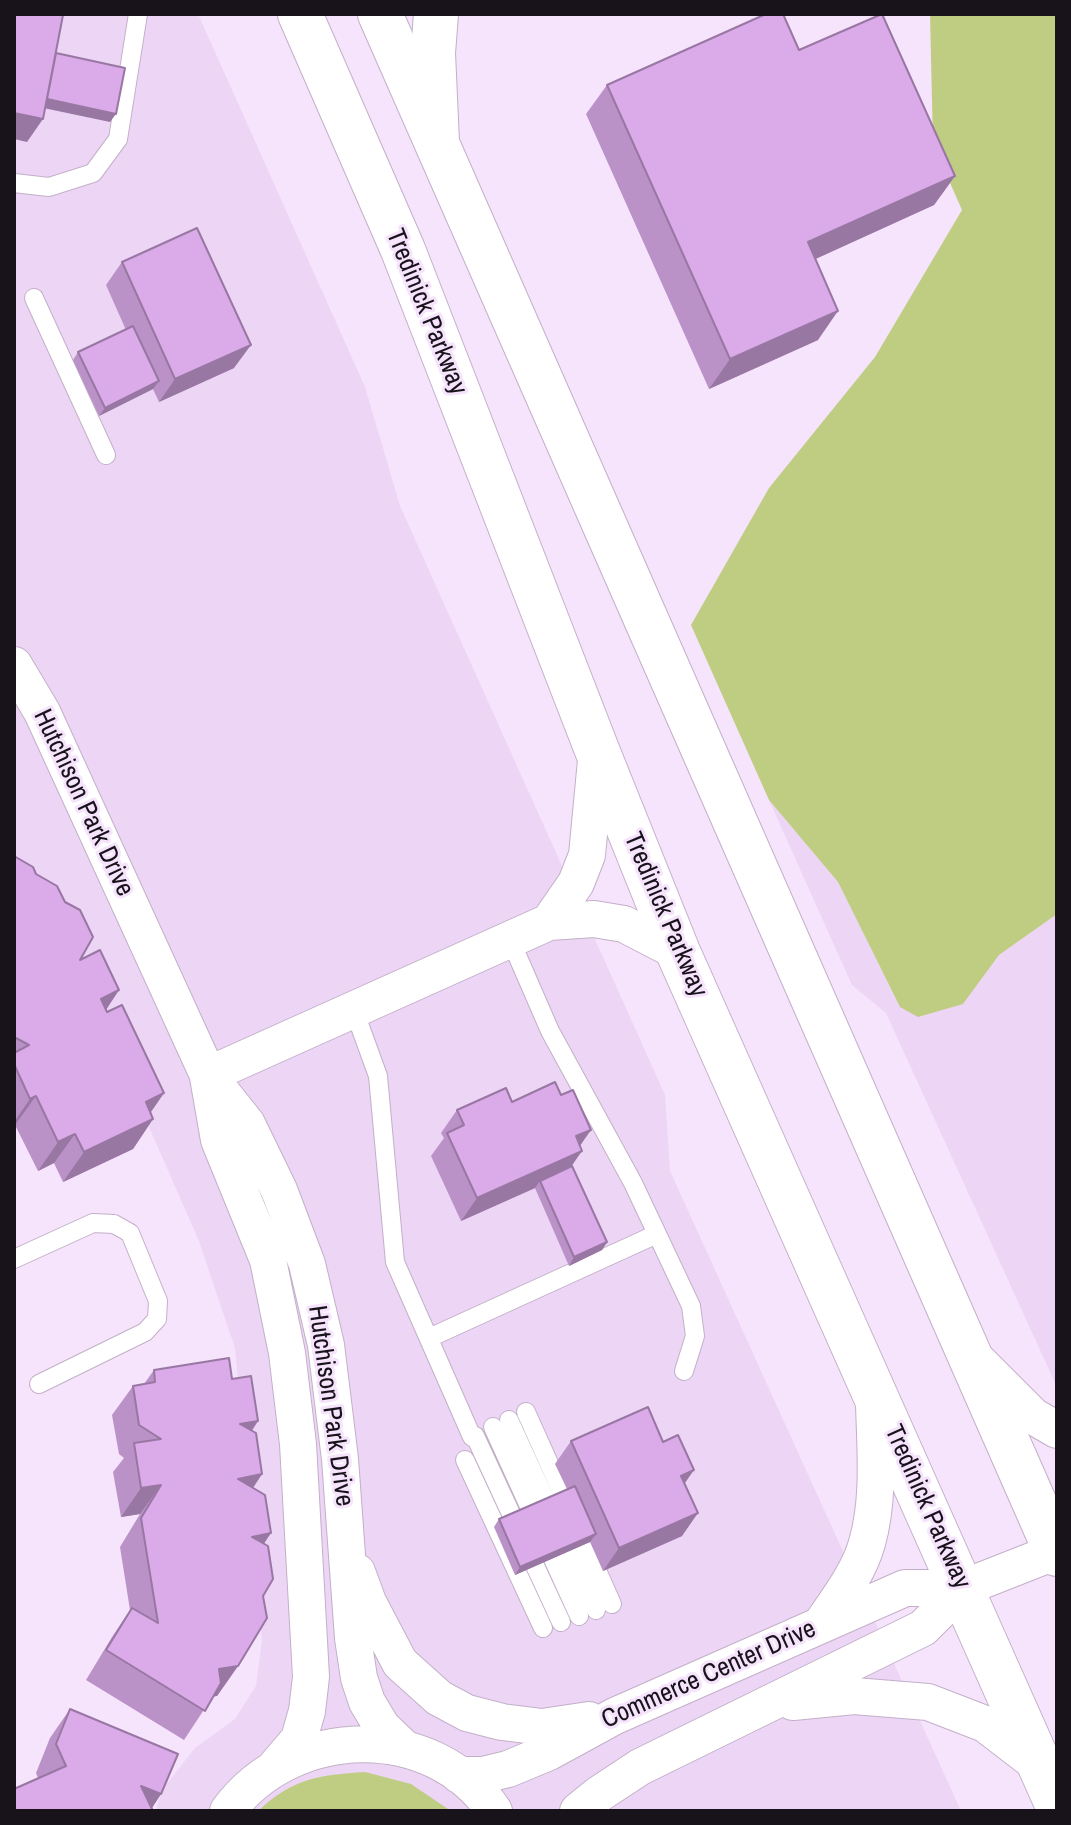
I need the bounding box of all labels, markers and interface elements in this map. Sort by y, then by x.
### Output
street label: Tredinick Parkway [379,225,473,399]
street label: Hutchison Park Drive [26,705,140,901]
street label: Tredinick Parkway [616,828,714,1002]
street label: Hutchison Park Drive [300,1304,360,1508]
street label: Tredinick Parkway [877,1420,977,1594]
street label: Commerce Center Drive [597,1614,821,1736]

